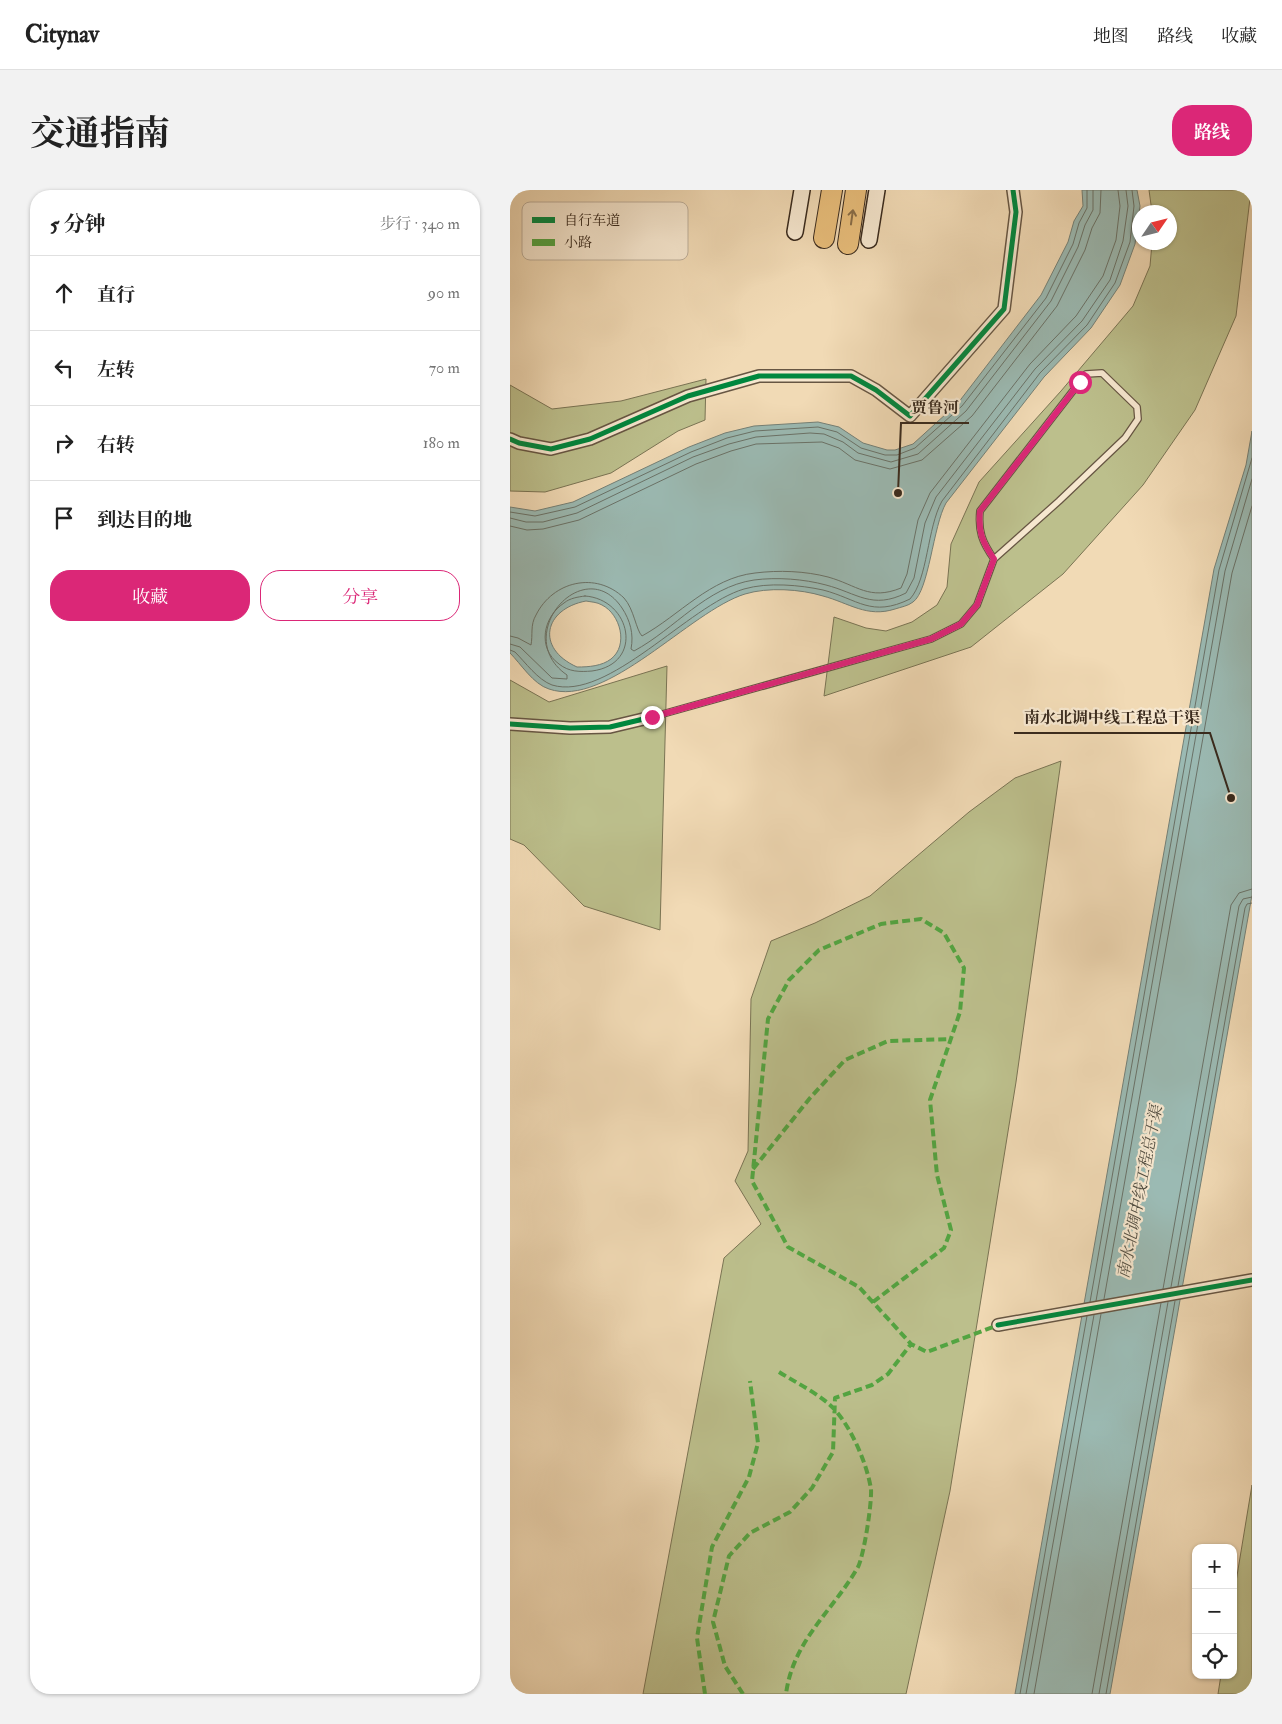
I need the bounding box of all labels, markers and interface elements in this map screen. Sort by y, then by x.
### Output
text: Citynav [25,19,99,50]
text: 地图 [1093,25,1129,48]
text: 路线 [1157,25,1193,48]
text: 收藏 [1221,25,1257,48]
button: 路线 [1172,105,1252,156]
text: 交通指南 [30,112,170,156]
legend [522,202,688,260]
north arrow [1132,205,1177,250]
one-way arrow [847,209,857,225]
text: 5 分钟 [50,211,106,238]
text: 自行车道 [564,212,620,229]
text: 步行 · 340 m [379,214,460,234]
text: 小路 [564,234,592,251]
icon: ahead [50,279,78,307]
text: 直行 [97,283,135,307]
text: 90 m [428,283,460,303]
icon: left [50,354,78,382]
text: 左转 [97,358,135,382]
text: 70 m [429,358,460,378]
route start [1069,371,1092,394]
callout: 贾鲁河 [901,392,969,423]
text: 贾鲁河 [911,398,959,418]
icon: right [50,429,78,457]
text: 右转 [97,433,135,457]
text: 180 m [423,433,460,453]
icon: arrive [50,504,78,532]
text: 到达目的地 [97,508,192,532]
button: 收藏 [50,570,250,621]
button: 分享 [260,570,460,621]
callout: 南水北调中线工程总干渠 [1014,702,1210,733]
route end [641,706,664,729]
text: 南水北调中线工程总干渠 [1024,708,1200,728]
water label: 南水北调中线工程总干渠 [1113,1102,1167,1280]
map controls [1192,1544,1237,1679]
button: + [1192,1544,1237,1589]
button: − [1192,1589,1237,1634]
button: locate [1192,1634,1237,1679]

